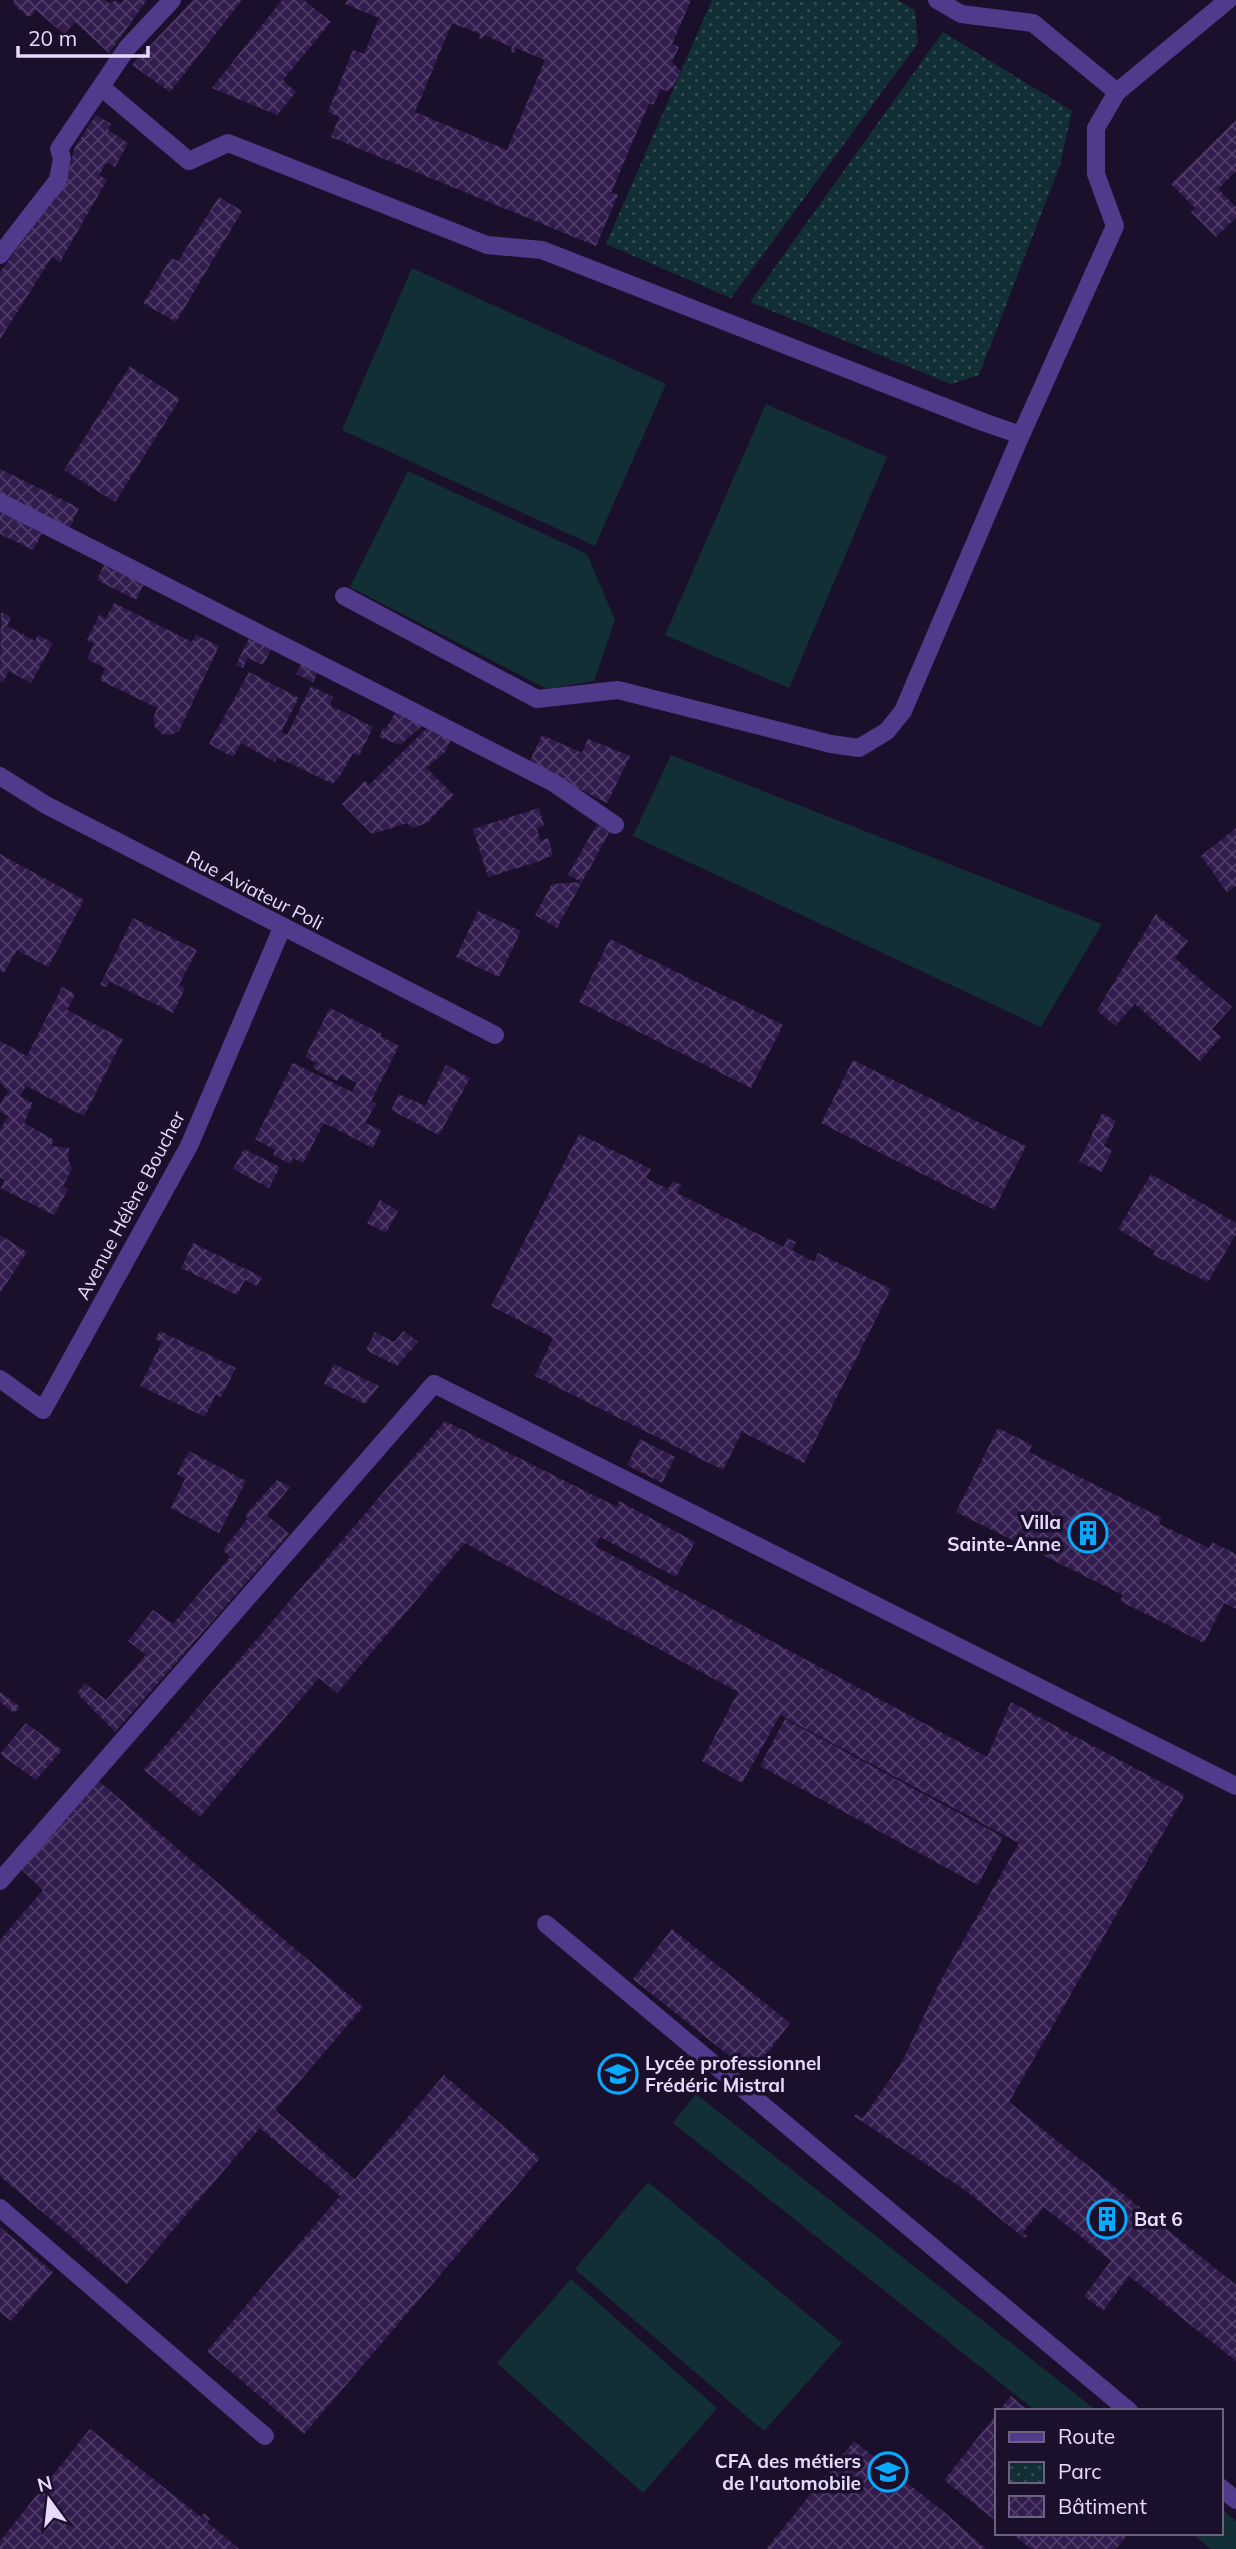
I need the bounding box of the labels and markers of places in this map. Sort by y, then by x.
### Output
place label: Villa Sainte-Anne [947,1510,1061,1556]
building icon: Villa Sainte-Anne [1067,1512,1109,1554]
place label: Lycée professionnel Frédéric Mistral [645,2051,821,2097]
school or university icon: Lycée professionnel Frédéric Mistral [597,2053,639,2095]
building icon: Bat 6 [1086,2198,1128,2240]
place label: Bat 6 [1134,2207,1183,2231]
place label: CFA des métiers de l'automobile [715,2449,861,2495]
school or university icon: CFA des métiers de l'automobile [867,2451,909,2493]

